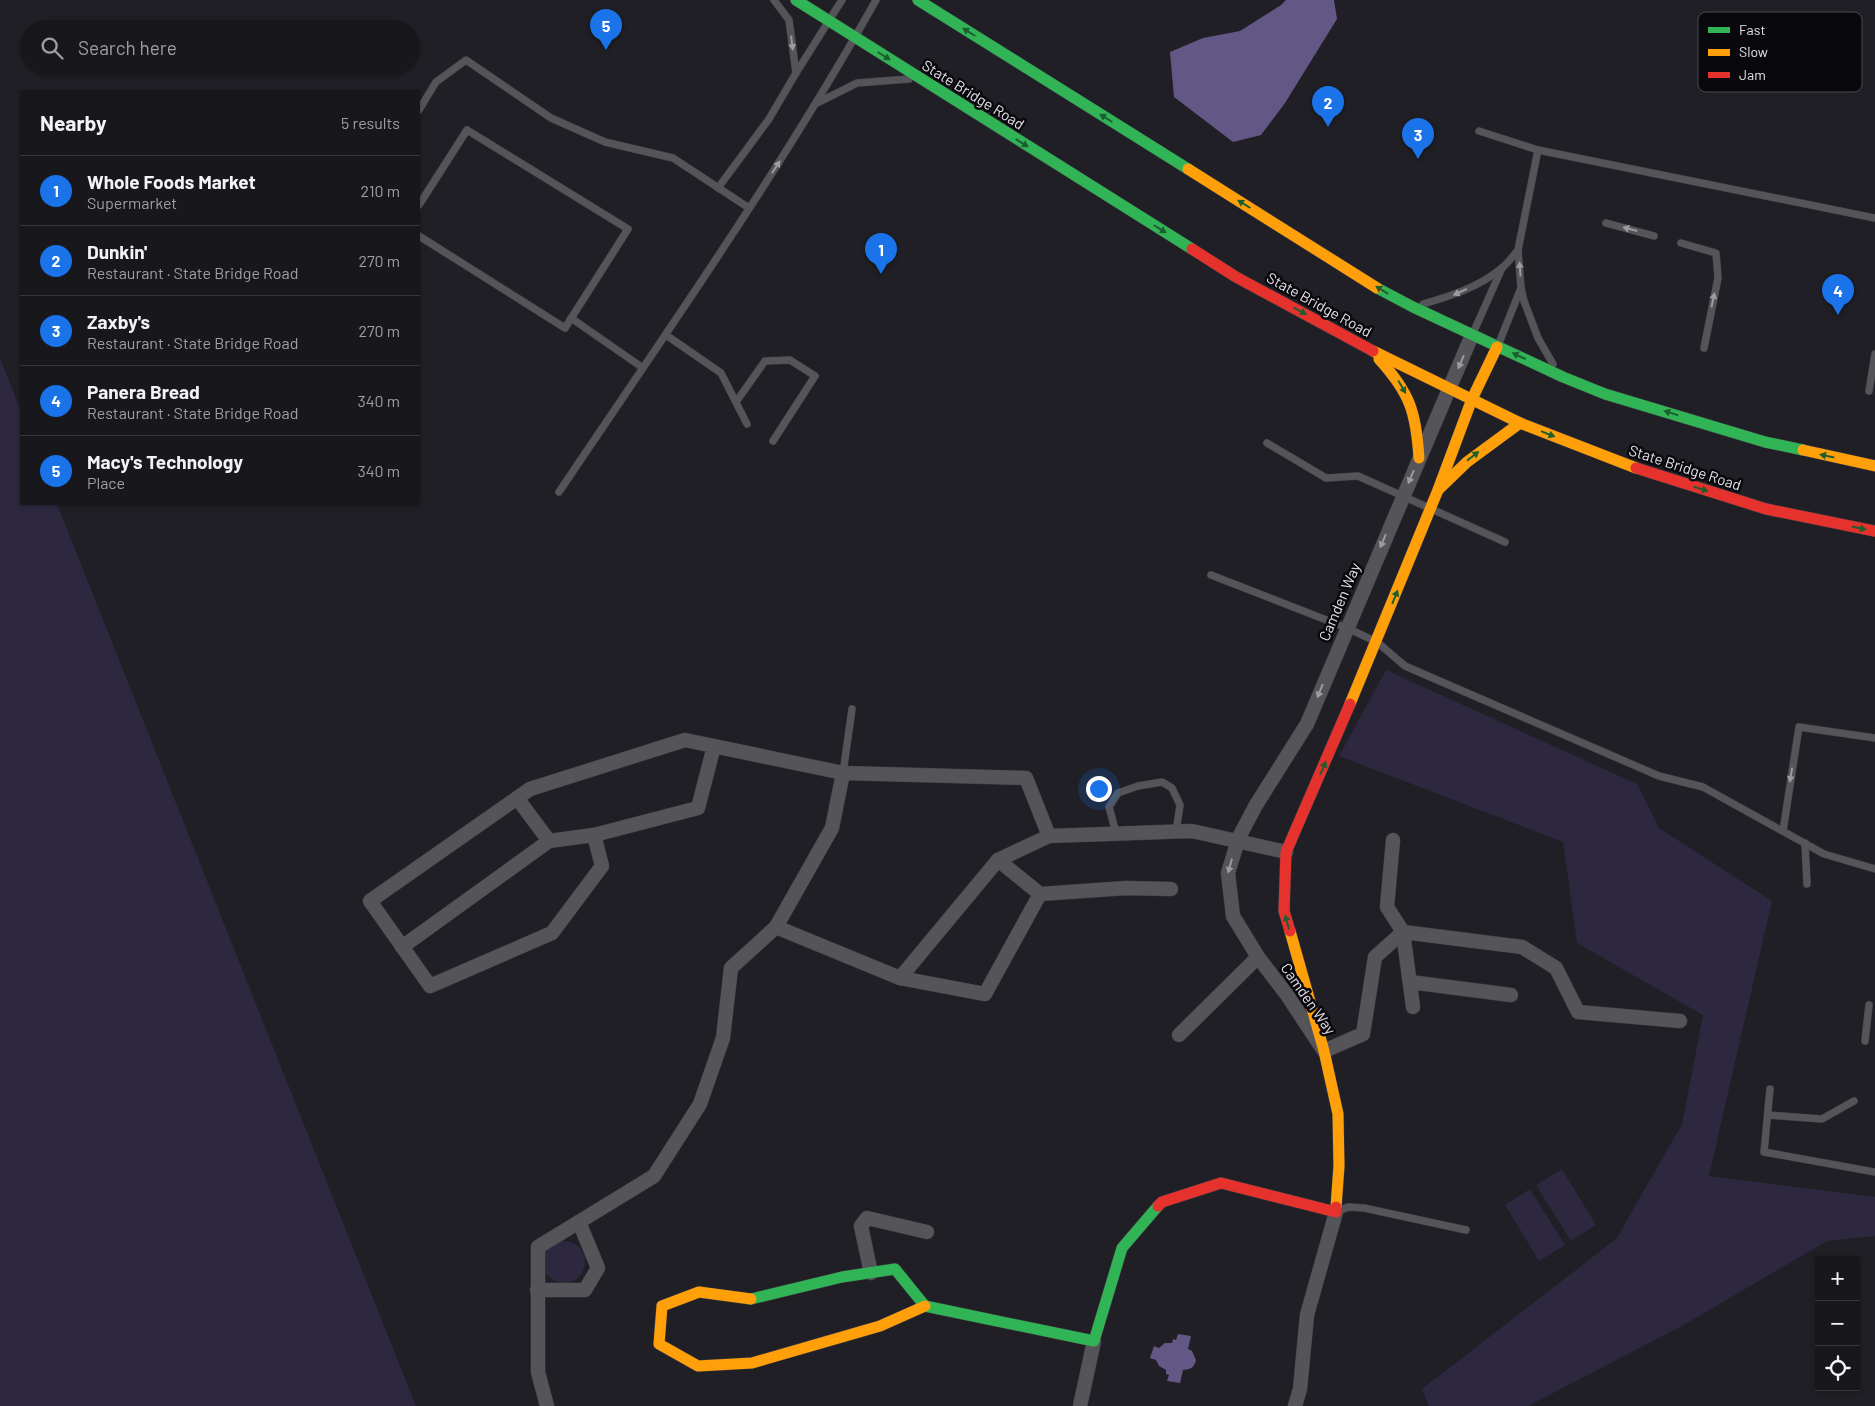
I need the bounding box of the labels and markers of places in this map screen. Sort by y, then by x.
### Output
pin: 5 [590,9,622,50]
pin: 2 [1312,86,1344,127]
pin: 3 [1402,118,1434,159]
pin: 1 [865,233,897,274]
pin: 4 [1822,274,1854,315]

